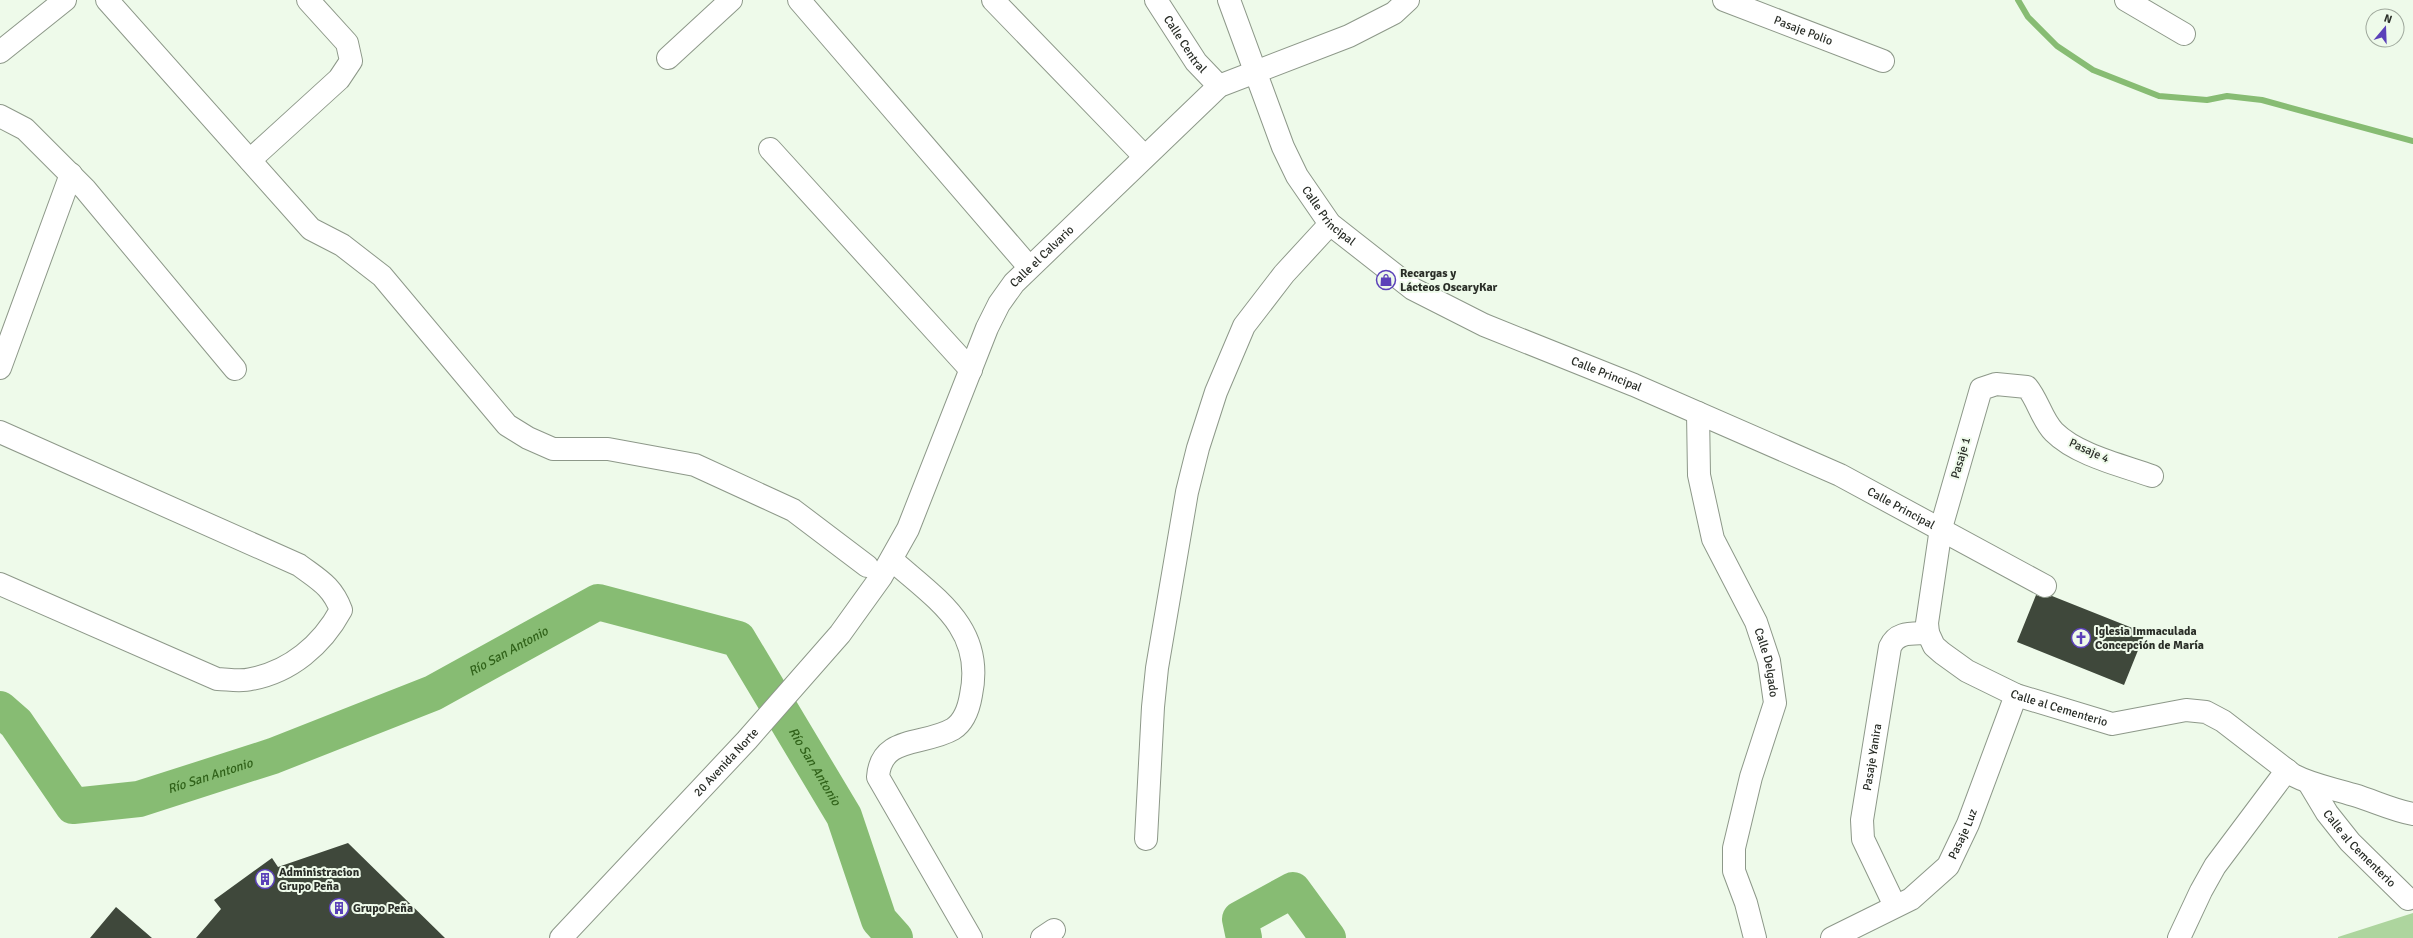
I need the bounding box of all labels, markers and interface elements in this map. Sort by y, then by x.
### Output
north arrow [2365,8,2405,48]
street label: Calle Central [1160,12,1210,77]
street label: Pasaje Polio [1772,12,1835,49]
text: N [2382,12,2394,26]
street label: Calle Principal [1299,183,1359,249]
street label: Calle el Calvario [1006,222,1077,291]
place label: Recargas y Lácteos OscaryKar [1400,266,1498,295]
shop icon: Recargas y Lácteos OscaryKar [1375,269,1397,291]
street label: Calle Principal [1569,353,1645,395]
street label: Pasaje 1 [1948,436,1974,480]
street label: Pasaje 4 [2067,436,2112,467]
street label: Calle Principal [1865,484,1938,533]
water label: Río San Antonio [466,623,552,680]
place label: Iglesia Immaculada Concepción de María [2095,624,2204,653]
street label: Calle Delgado [1751,626,1782,698]
church icon: Iglesia Immaculada Concepción de María [2070,627,2092,649]
street label: Calle al Cementerio [2008,686,2109,730]
street label: Pasaje Yanira [1859,722,1885,792]
street label: 20 Avenida Norte [690,725,761,800]
water label: Río San Antonio [785,725,845,810]
water label: Río San Antonio [166,755,256,797]
street label: Pasaje Luz [1945,807,1981,862]
street label: Calle al Cementerio [2320,807,2399,890]
place label: Administracion Grupo Peña [279,865,360,894]
building icon: Administracion Grupo Peña [254,868,276,890]
building icon: Grupo Peña [328,897,350,919]
place label: Grupo Peña [353,901,413,916]

